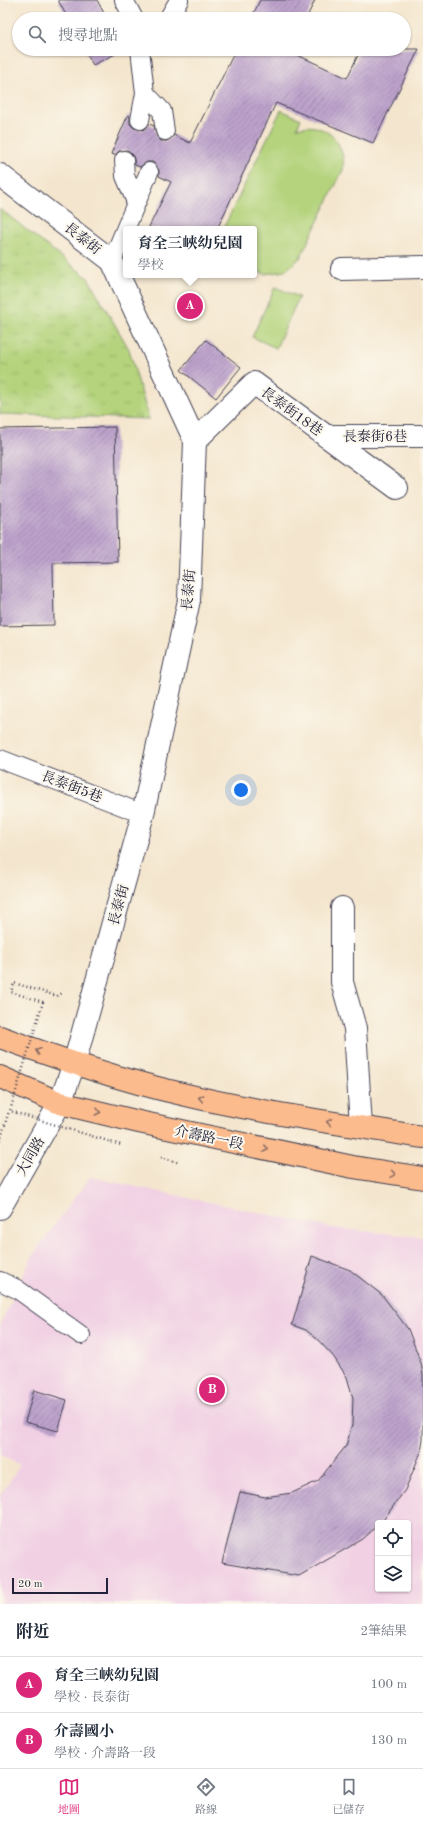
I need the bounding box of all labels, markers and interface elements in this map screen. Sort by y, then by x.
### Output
search box [12,12,411,56]
icon: search [26,23,48,45]
text: 搜尋地點 [58,29,118,44]
street label: 長泰街 [62,220,104,257]
popup [123,226,257,278]
text: 育全三峽幼兒園 [137,237,243,252]
text: 學校 [137,259,164,272]
pin: A [177,291,203,321]
street label: 長泰街18巷 [258,384,325,439]
street label: 長泰街6巷 [343,429,407,444]
street label: 長泰街 [179,568,198,612]
street label: 長泰街5巷 [39,768,104,805]
your location [231,780,251,800]
street label: 長泰街 [106,883,131,927]
one-way arrow [34,1047,41,1055]
one-way arrow [198,1094,205,1103]
one-way arrow [95,1108,101,1116]
one-way arrow [326,1118,332,1127]
street label: 介壽路一段 [173,1123,245,1152]
street label: 大同路 [13,1134,47,1178]
one-way arrow [263,1144,269,1152]
one-way arrow [390,1169,396,1177]
pin: B [199,1375,225,1405]
map controls [375,1520,411,1592]
button: locate [375,1520,411,1556]
button: layers [375,1556,411,1592]
scale bar [12,1576,108,1595]
text: 20 m [18,1579,43,1590]
text: 附近 [16,1624,50,1641]
text: 2筆結果 [360,1625,407,1638]
text: 育全三峽幼兒園 [54,1669,159,1684]
text: A [24,1678,34,1691]
text: 100 m [370,1678,407,1691]
text: 學校 · 長泰街 [54,1691,130,1704]
text: 介壽國小 [54,1725,114,1740]
text: B [24,1734,34,1747]
text: 130 m [370,1734,407,1747]
text: 學校 · 介壽路一段 [54,1747,156,1760]
tab: 地圖 [58,1776,80,1818]
tab: 路線 [195,1776,217,1818]
tab: 已儲存 [332,1776,365,1818]

